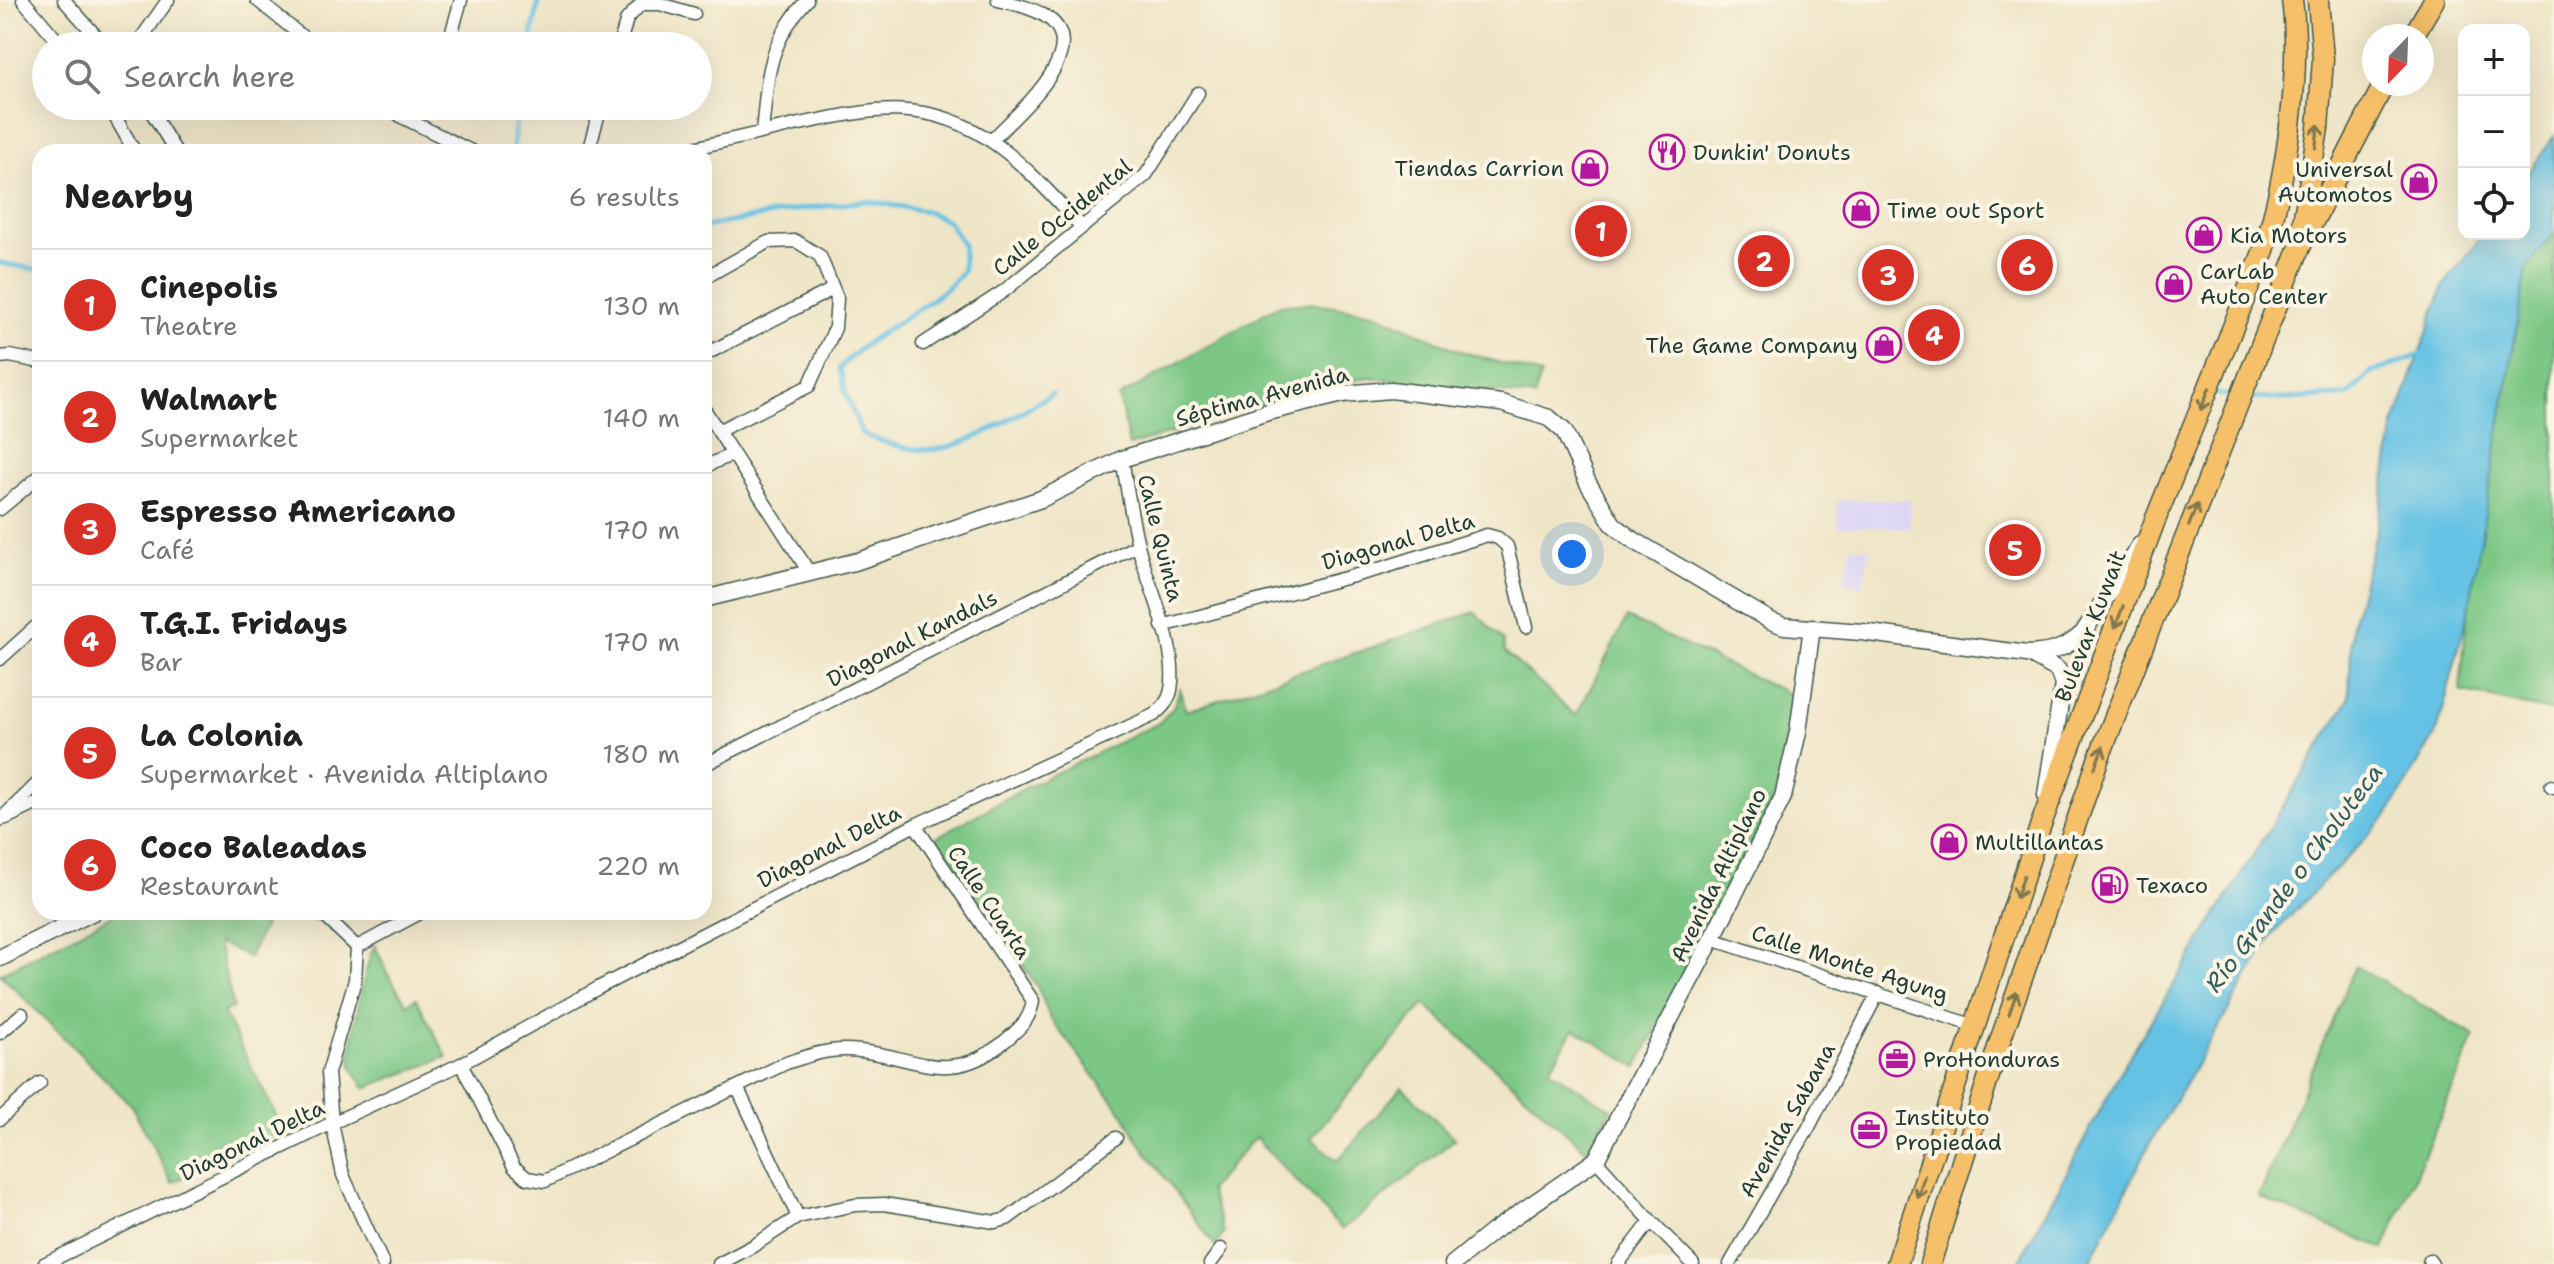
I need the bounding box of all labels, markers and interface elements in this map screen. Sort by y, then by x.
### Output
north arrow [2362,24,2434,96]
map controls [2458,24,2530,240]
button: + [2458,24,2530,96]
search box [32,32,712,120]
icon: search [60,54,104,98]
text: Search here [124,56,295,97]
button: − [2458,96,2530,168]
one-way arrow [2310,124,2325,150]
restaurant icon: Dunkin' Donuts [1648,133,1686,171]
place label: Dunkin' Donuts [1693,138,1851,167]
shop icon: Tiendas Carrion [1571,149,1609,187]
street label: Calle Occidental [987,152,1138,283]
place label: Tiendas Carrion [1395,154,1564,183]
place label: Universal Automotos [2277,155,2393,209]
shop icon: Universal Automotos [2400,163,2438,201]
button: locate [2458,168,2530,240]
text: Nearby [64,173,194,219]
text: 6 results [568,179,680,214]
shop icon: Time out Sport [1842,191,1880,229]
place label: Time out Sport [1887,196,2045,225]
pin: 1 [1575,201,1627,261]
shop icon: Kia Motors [2185,216,2223,254]
place label: Kia Motors [2230,221,2348,250]
pin: 2 [1738,231,1790,291]
pin: 6 [2001,235,2053,295]
pin: 3 [1862,245,1914,305]
place label: CarLab Auto Center [2200,257,2328,311]
shop icon: CarLab Auto Center [2155,265,2193,303]
text: Cinepolis [140,267,278,308]
text: 1 [84,288,96,323]
text: 130 m [603,288,680,323]
pin: 4 [1908,305,1960,365]
text: Theatre [140,308,238,343]
shop icon: The Game Company [1865,326,1903,364]
place label: The Game Company [1646,331,1858,360]
street label: Séptima Avenida [1173,359,1352,433]
text: Walmart [140,379,277,420]
one-way arrow [2197,386,2212,411]
text: 2 [81,400,99,435]
text: 140 m [603,400,680,435]
text: Supermarket [140,420,298,455]
street label: Calle Quinta [1131,471,1190,605]
text: Espresso Americano [140,491,456,532]
one-way arrow [2187,503,2201,528]
street label: Diagonal Delta [1319,506,1478,577]
text: 3 [81,512,99,547]
text: 170 m [603,512,680,547]
pin: 5 [1989,520,2041,580]
text: Café [140,532,195,567]
your location [1552,534,1592,574]
street label: Bulevar Kuwait [2048,546,2133,706]
street label: Diagonal Kandals [822,583,1002,694]
text: T.G.I. Fridays [140,603,348,644]
one-way arrow [2111,604,2125,629]
text: 4 [81,624,99,659]
text: 170 m [603,624,680,659]
text: Bar [140,644,183,679]
text: La Colonia [140,715,303,756]
text: 5 [82,736,98,771]
text: 180 m [602,736,680,771]
one-way arrow [2092,745,2107,770]
text: Supermarket · Avenida Altiplano [140,756,549,791]
water label: Río Grande o Choluteca [2198,757,2390,999]
street label: Avenida Altiplano [1664,783,1773,967]
street label: Diagonal Delta [753,798,906,895]
shop icon: Multillantas [1930,823,1968,861]
text: Coco Baleadas [140,827,367,868]
place label: Multillantas [1975,828,2104,857]
street label: Calle Cuarta [941,840,1038,965]
text: 6 [81,848,99,883]
text: 220 m [596,848,680,883]
fuel station icon: Texaco [2091,866,2129,904]
text: Restaurant [140,868,279,903]
place label: Texaco [2136,871,2208,900]
one-way arrow [2011,875,2026,900]
street label: Calle Monte Agung [1748,918,1952,1009]
one-way arrow [2006,991,2021,1016]
street label: Avenida Sabana [1733,1037,1842,1203]
office icon: ProHonduras [1878,1040,1916,1078]
place label: ProHonduras [1923,1045,2060,1074]
street label: Diagonal Delta [175,1093,330,1188]
place label: Instituto Propiedad [1895,1103,2002,1157]
office icon: Instituto Propiedad [1850,1111,1888,1149]
one-way arrow [1913,1174,1928,1200]

